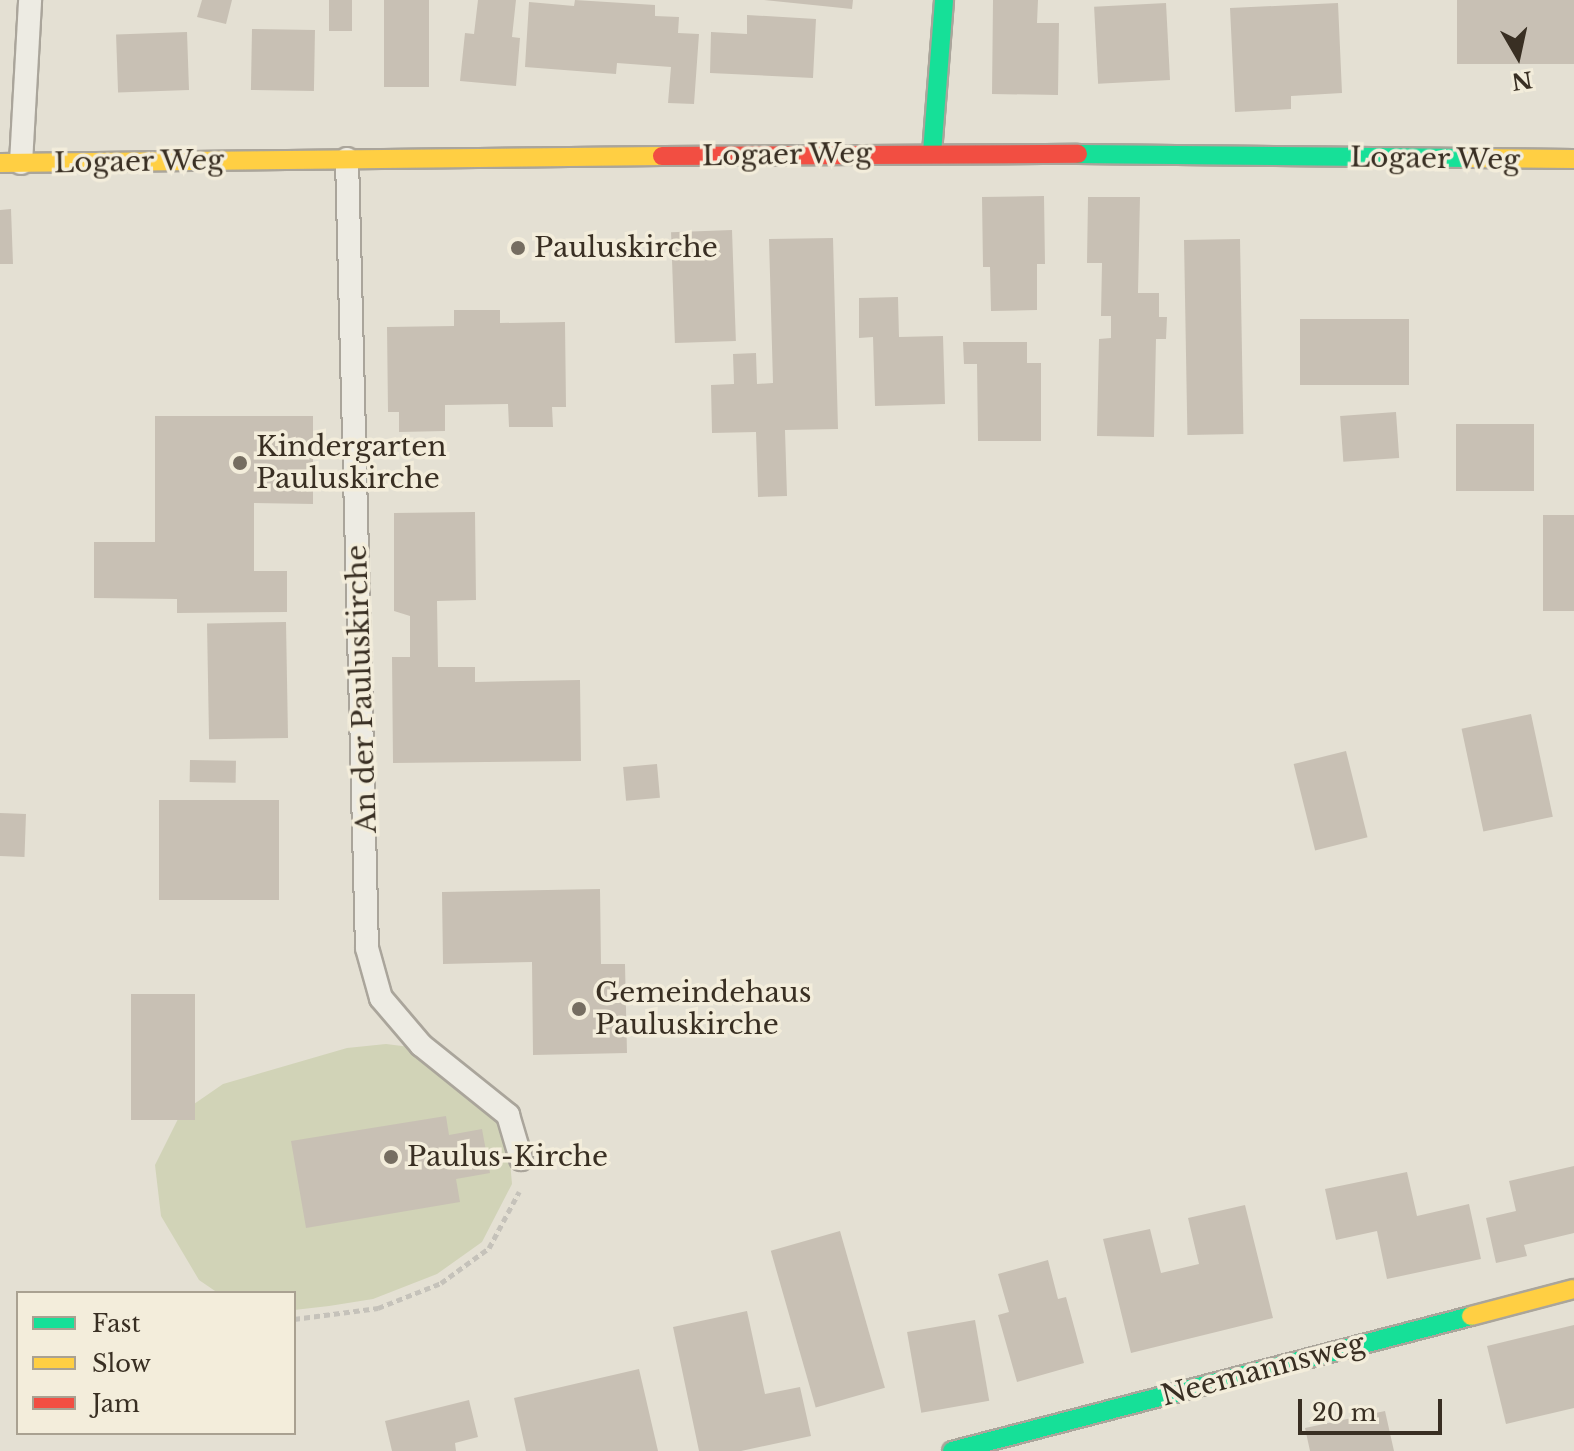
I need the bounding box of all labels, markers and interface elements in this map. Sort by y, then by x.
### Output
north arrow [1478,16,1558,96]
text: N [1510,65,1534,95]
street label: Logaer Weg [701,137,873,173]
street label: Logaer Weg [1349,141,1521,177]
street label: Logaer Weg [53,144,225,180]
place label: Pauluskirche [534,231,718,265]
marker: Pauluskirche [509,239,527,257]
place label: Kindergarten Pauluskirche [256,430,447,496]
marker: Kindergarten Pauluskirche [231,454,249,472]
street label: An der Pauluskirche [340,544,384,834]
place label: Gemeindehaus Pauluskirche [595,976,812,1042]
marker: Gemeindehaus Pauluskirche [570,1000,588,1018]
place label: Paulus-Kirche [407,1140,608,1174]
marker: Paulus-Kirche [382,1148,400,1166]
legend [16,1291,296,1435]
text: Fast [92,1309,140,1338]
street label: Neemannsweg [1158,1327,1368,1413]
text: Slow [92,1349,151,1378]
scale bar [1302,1383,1446,1433]
text: Jam [92,1389,140,1418]
text: 20 m [1312,1398,1377,1427]

